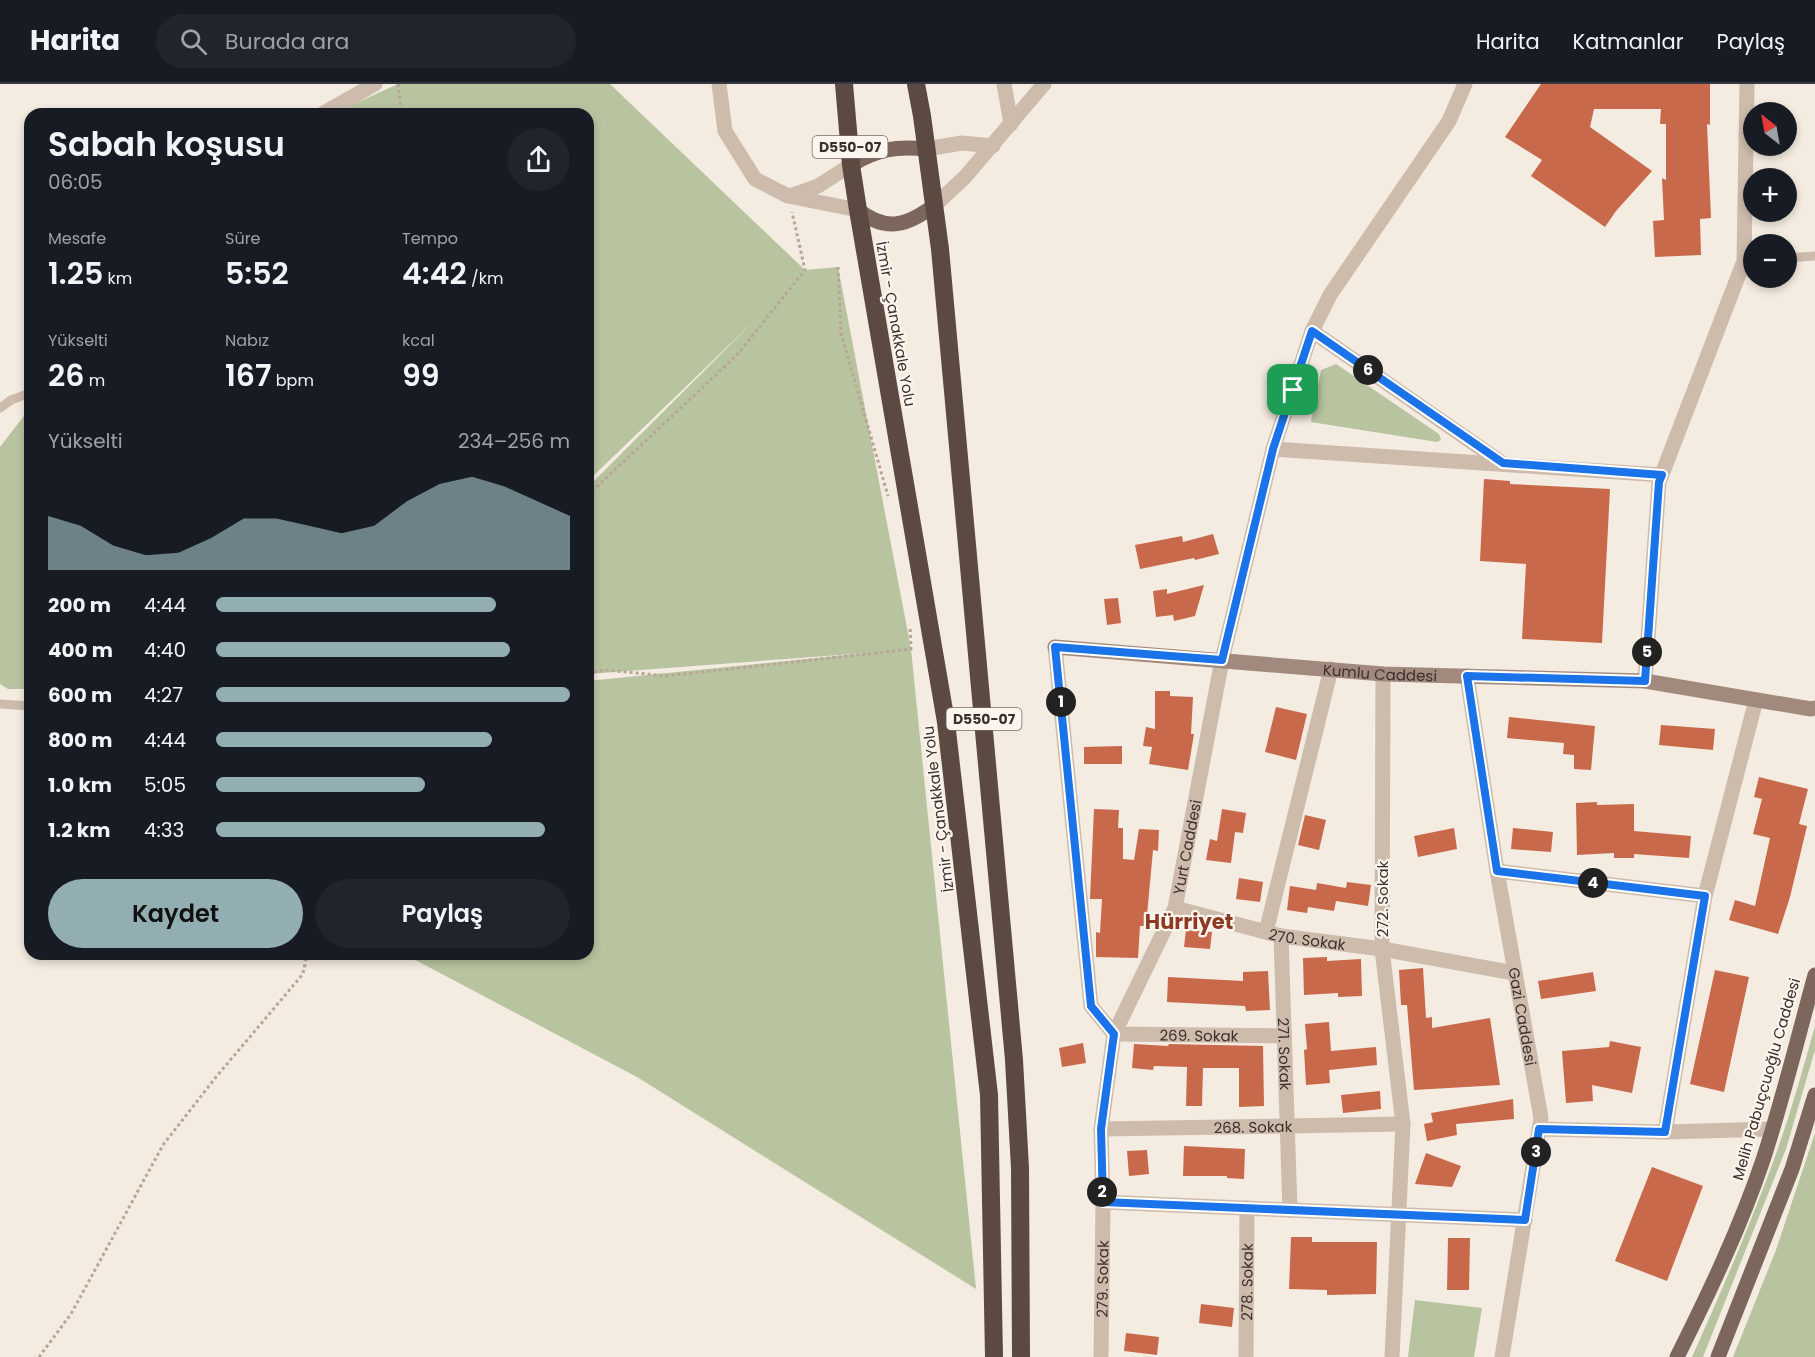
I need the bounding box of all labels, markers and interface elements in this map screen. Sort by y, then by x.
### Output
search box [156,14,576,68]
text: Harita [30,21,120,60]
icon: search [177,25,210,58]
text: Burada ara [225,26,349,57]
text: Harita [1476,27,1540,56]
text: Katmanlar [1573,27,1683,56]
text: Paylaş [1716,27,1785,56]
north arrow [1743,102,1797,156]
map controls [1743,102,1797,288]
text: Sabah koşusu [48,121,285,168]
button: share [507,128,570,191]
road number: D550-07 [812,136,888,158]
text: 06:05 [48,168,103,196]
button: + [1743,168,1797,222]
text: Mesafe [48,227,106,250]
text: Süre [225,227,261,250]
text: Tempo [402,227,458,250]
button: − [1743,234,1797,288]
street label: İzmir - Çanakkale Yolu [871,240,921,408]
text: 1.25 [48,252,103,295]
text: 5:52 [225,252,289,295]
text: 4:42 [402,252,467,295]
text: km [103,267,132,290]
text: /km [467,267,503,290]
text: Yükselti [48,329,108,352]
text: Nabız [225,329,269,352]
text: kcal [402,329,435,352]
text: 26 [48,354,84,397]
text: 167 [225,354,272,397]
text: 99 [402,354,440,397]
pin: 6 [1353,355,1383,385]
text: 6 [1363,358,1373,381]
pin [1267,364,1318,415]
text: m [84,369,105,392]
text: bpm [272,369,314,392]
icon: arrive [1276,373,1309,406]
text: Yükselti [48,427,123,455]
text: 234–256 m [458,427,570,455]
text: 200 m [48,591,111,619]
text: 4:44 [144,591,186,619]
text: 400 m [48,636,113,664]
text: 4:40 [144,636,186,664]
pin: 5 [1632,637,1662,667]
text: 5 [1642,640,1652,663]
street label: Kumlu Caddesi [1322,659,1437,686]
text: 600 m [48,681,112,709]
text: 4:27 [144,681,183,709]
pin: 1 [1046,687,1076,717]
text: 1 [1058,690,1064,713]
road number: D550-07 [946,708,1022,730]
street label: İzmir - Çanakkale Yolu [917,725,959,893]
text: 800 m [48,726,112,754]
text: 4:44 [144,726,186,754]
text: 1.0 km [48,771,112,799]
text: 5:05 [144,771,186,799]
street label: Yurt Caddesi [1167,798,1206,896]
text: 1.2 km [48,816,110,844]
text: 4:33 [144,816,184,844]
street label: 272. Sokak [1372,860,1393,937]
pin: 4 [1578,868,1608,898]
text: 4 [1588,871,1598,894]
button: Kaydet [48,879,303,948]
button: Paylaş [315,879,570,948]
district label: Hürriyet [1145,907,1233,936]
street label: 270. Sokak [1266,923,1347,955]
street label: Gazi Caddesi [1504,966,1542,1067]
street label: Melih Pabuçcuoğlu Caddesi [1727,975,1805,1183]
street label: 271. Sokak [1273,1017,1297,1091]
street label: 269. Sokak [1159,1024,1239,1046]
street label: 268. Sokak [1213,1115,1293,1138]
pin: 3 [1521,1137,1551,1167]
text: 3 [1531,1140,1541,1163]
pin: 2 [1087,1177,1117,1207]
text: 2 [1097,1180,1107,1203]
street label: 279. Sokak [1091,1240,1113,1318]
street label: 278. Sokak [1236,1243,1257,1321]

